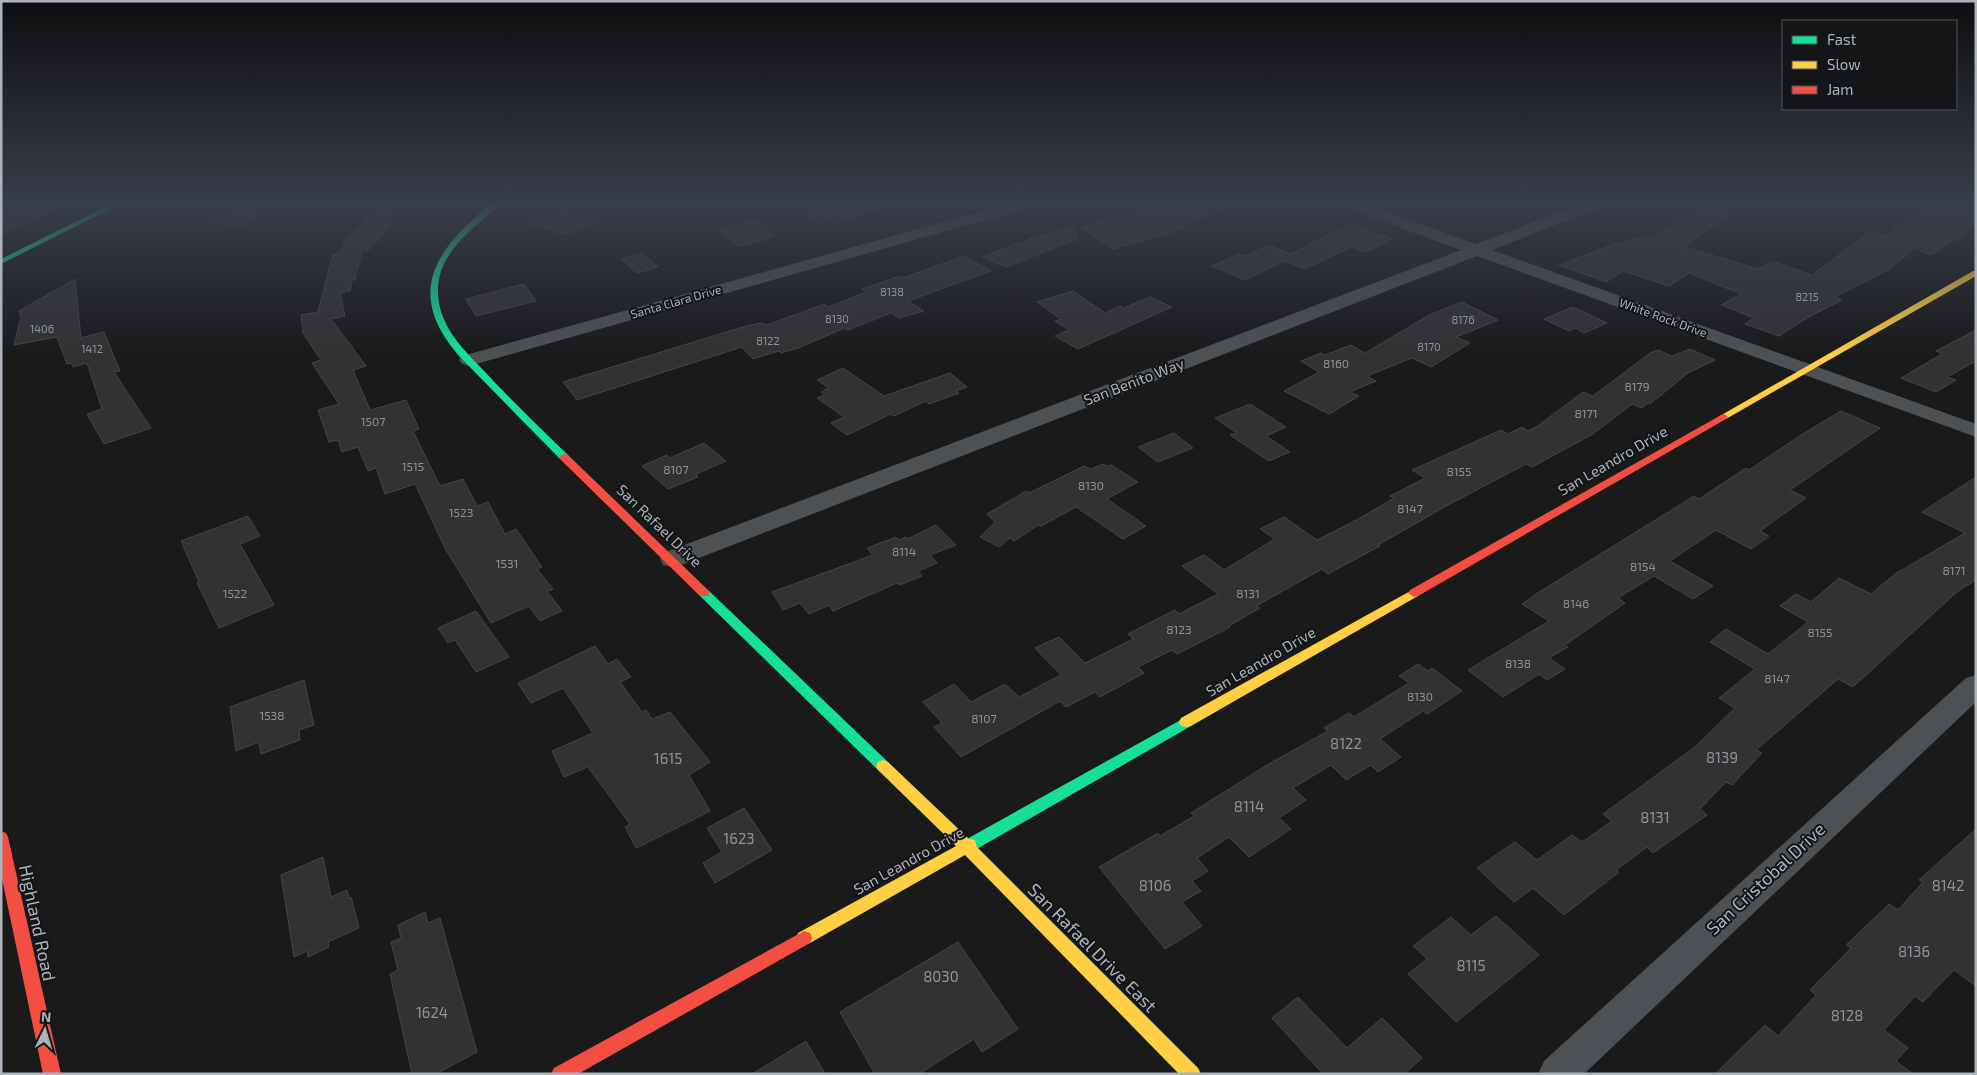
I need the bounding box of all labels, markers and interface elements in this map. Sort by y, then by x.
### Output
legend [1782,20,1957,110]
text: Fast [1827,30,1857,48]
text: Slow [1827,55,1861,73]
text: Jam [1827,80,1853,98]
street label: Santa Clara Drive [629,281,723,321]
house number: 8138 [880,285,904,298]
house number: 8215 [1795,290,1819,303]
street label: White Rock Drive [1618,295,1709,339]
house number: 8130 [825,312,849,325]
house number: 8176 [1452,313,1474,326]
house number: 1406 [30,322,54,335]
house number: 8122 [756,334,780,347]
house number: 8170 [1417,340,1441,353]
house number: 1412 [81,342,103,355]
street label: San Benito Way [1081,354,1186,408]
house number: 8160 [1323,356,1349,370]
house number: 8179 [1624,379,1650,393]
house number: 8171 [1575,406,1597,420]
house number: 1507 [361,414,385,428]
street label: San Leandro Drive [1555,422,1670,499]
house number: 1515 [402,459,424,473]
house number: 8107 [663,462,689,476]
house number: 8155 [1447,464,1471,478]
house number: 8130 [1078,478,1104,492]
street label: San Rafael Drive [613,480,706,570]
house number: 8147 [1397,501,1423,515]
house number: 1523 [449,505,473,519]
house number: 8114 [892,544,916,558]
house number: 1531 [496,556,518,570]
house number: 8154 [1630,559,1656,573]
house number: 8171 [1943,563,1965,577]
house number: 1522 [223,586,248,600]
house number: 8131 [1236,586,1260,600]
house number: 8146 [1563,596,1589,610]
house number: 8123 [1166,622,1192,636]
street label: San Leandro Drive [1203,623,1318,700]
house number: 8155 [1808,625,1832,639]
house number: 8138 [1505,656,1531,670]
house number: 8147 [1764,671,1790,685]
house number: 8130 [1407,689,1433,703]
house number: 1538 [259,708,285,722]
house number: 8107 [971,711,997,725]
house number: 8122 [1330,734,1362,752]
house number: 8139 [1706,748,1738,766]
house number: 1615 [654,749,682,767]
house number: 8114 [1234,797,1264,815]
house number: 8131 [1640,808,1670,826]
street label: San Cristobal Drive [1701,818,1829,939]
street label: San Leandro Drive [850,822,967,898]
house number: 1623 [723,829,755,847]
street label: Highland Road [15,863,61,983]
house number: 8106 [1139,876,1171,894]
house number: 8142 [1932,876,1964,894]
street label: San Rafael Drive East [1024,878,1162,1016]
house number: 8136 [1898,942,1930,960]
house number: 8115 [1456,956,1486,974]
house number: 8030 [923,967,959,985]
house number: 1624 [416,1003,448,1021]
north arrow [20,1005,70,1055]
house number: 8128 [1831,1006,1863,1024]
text: N [40,1008,52,1025]

